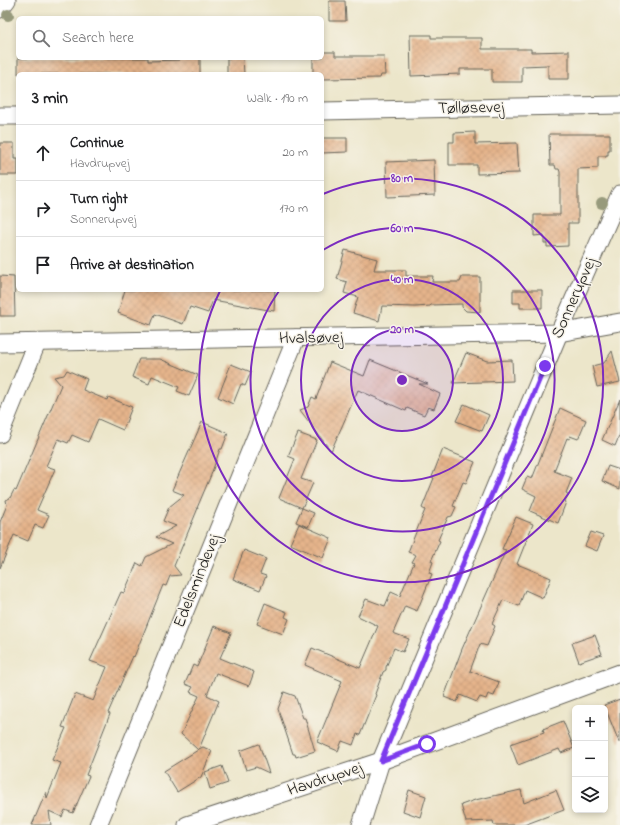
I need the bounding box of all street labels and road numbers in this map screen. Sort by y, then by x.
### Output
street label: Tølløsevej [438,95,505,121]
street label: Sonnerupvej [545,253,603,343]
street label: Hvalsøvej [279,325,344,351]
street label: Edelsmindevej [167,530,227,632]
street label: Havdrupvej [284,755,366,803]

